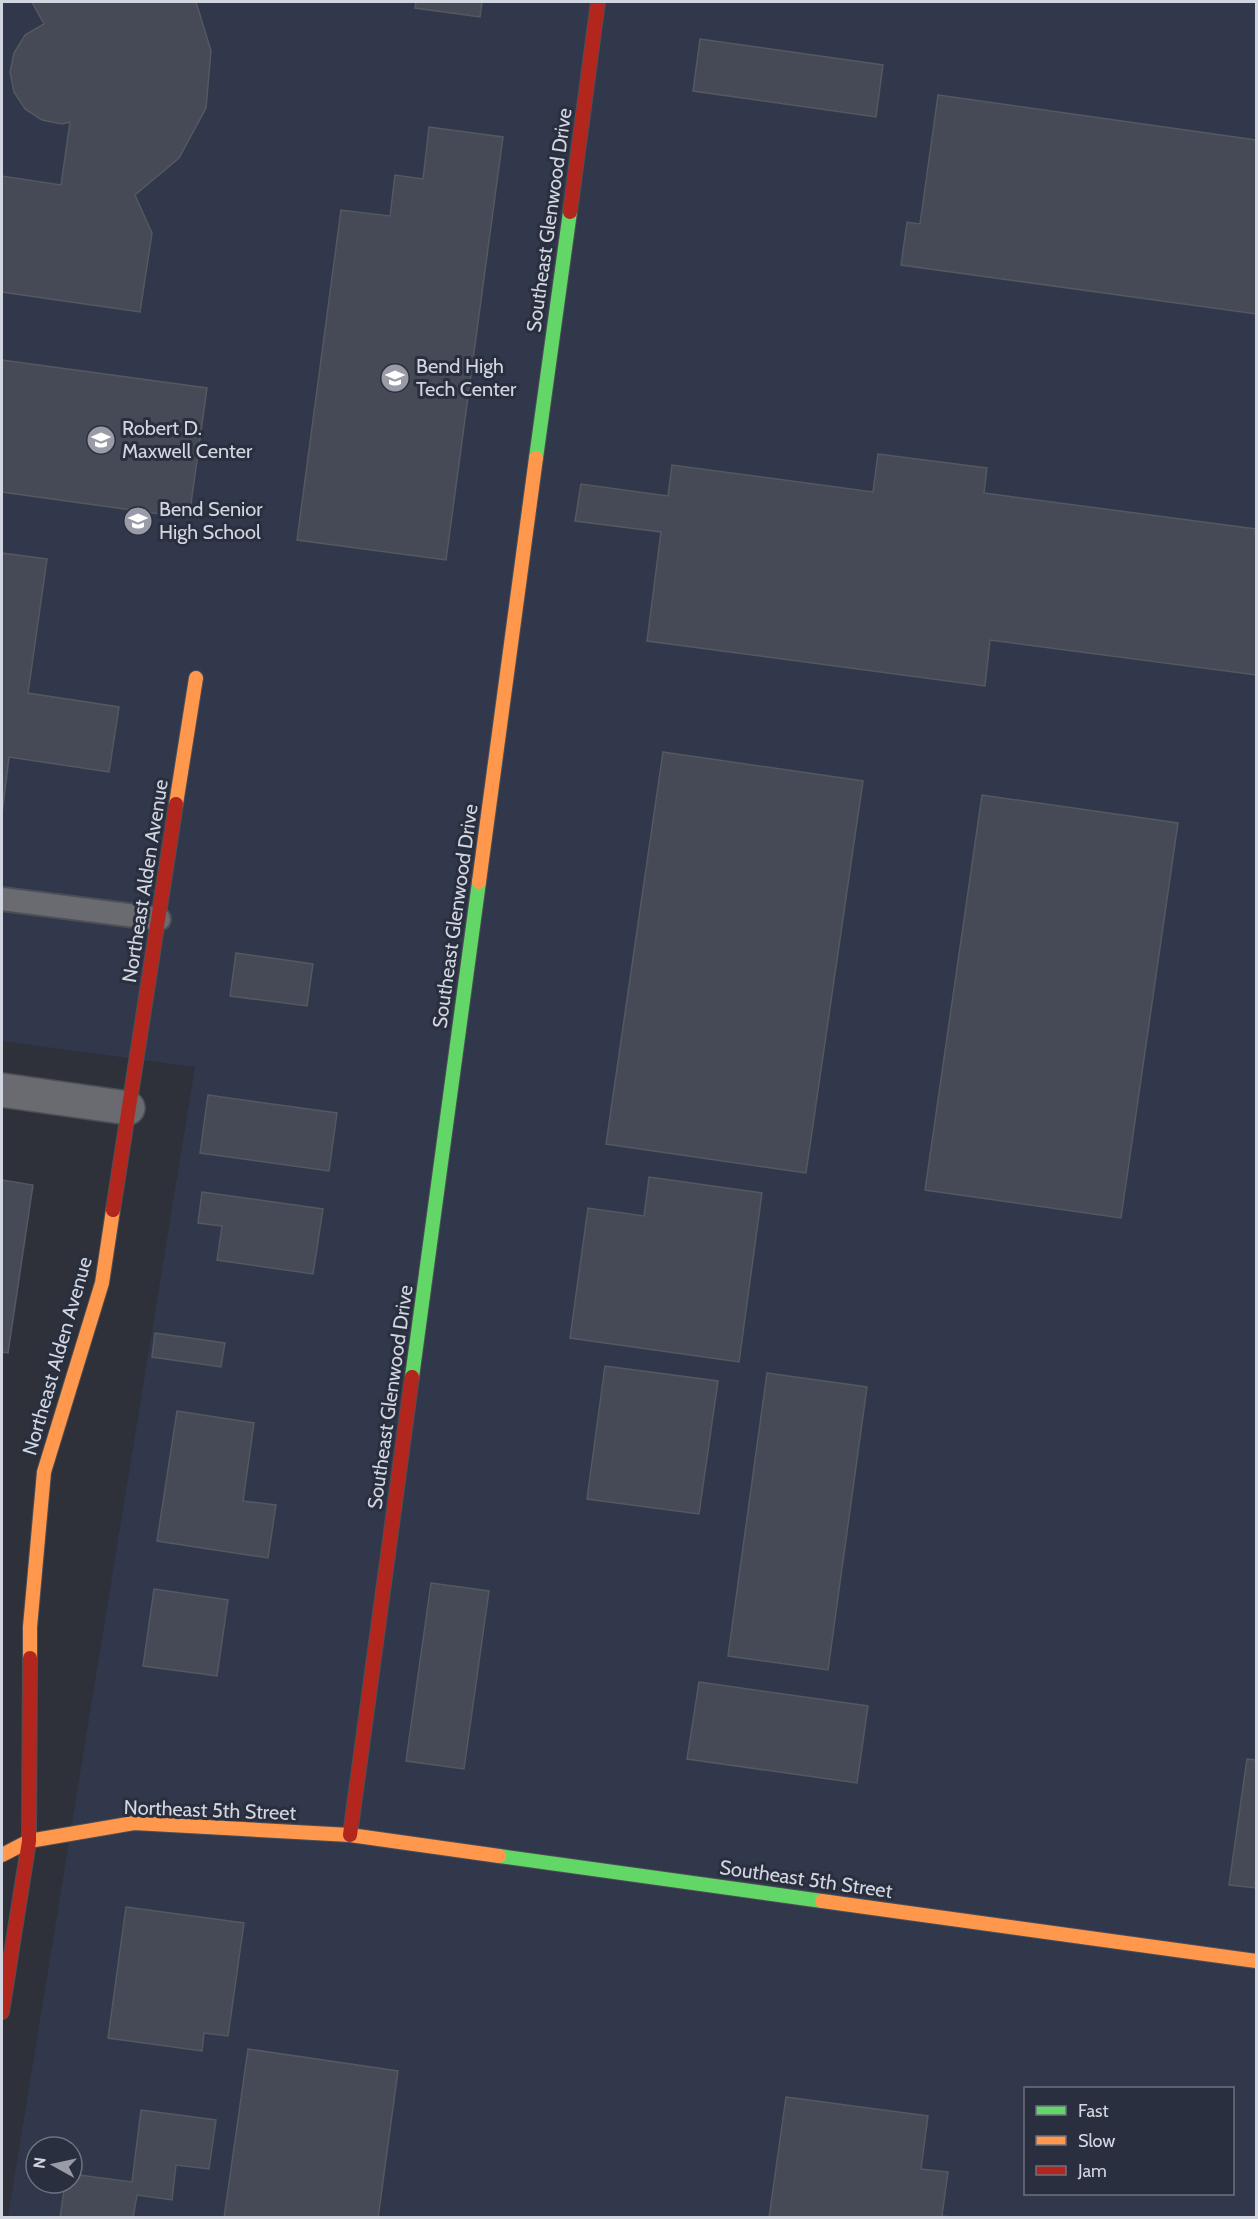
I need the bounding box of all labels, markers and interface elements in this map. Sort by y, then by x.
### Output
street label: Southeast Glenwood Drive [521,106,577,334]
place label: Bend High Tech Center [416,354,517,401]
school or university icon: Bend High Tech Center [379,362,411,394]
place label: Robert D. Maxwell Center [122,416,253,463]
school or university icon: Robert D. Maxwell Center [85,424,117,456]
place label: Bend Senior High School [159,497,263,544]
school or university icon: Bend Senior High School [122,505,154,537]
street label: Northeast Alden Avenue [117,778,173,984]
street label: Southeast Glenwood Drive [427,802,483,1030]
street label: Northeast Alden Avenue [17,1254,97,1458]
street label: Southeast Glenwood Drive [362,1283,418,1511]
street label: Northeast 5th Street [123,1795,297,1825]
street label: Southeast 5th Street [718,1855,894,1903]
legend [1024,2087,1234,2195]
text: Fast [1078,2100,1109,2122]
text: Slow [1078,2130,1115,2152]
north arrow [24,2135,84,2195]
text: N [29,2156,50,2170]
text: Jam [1077,2160,1107,2182]

